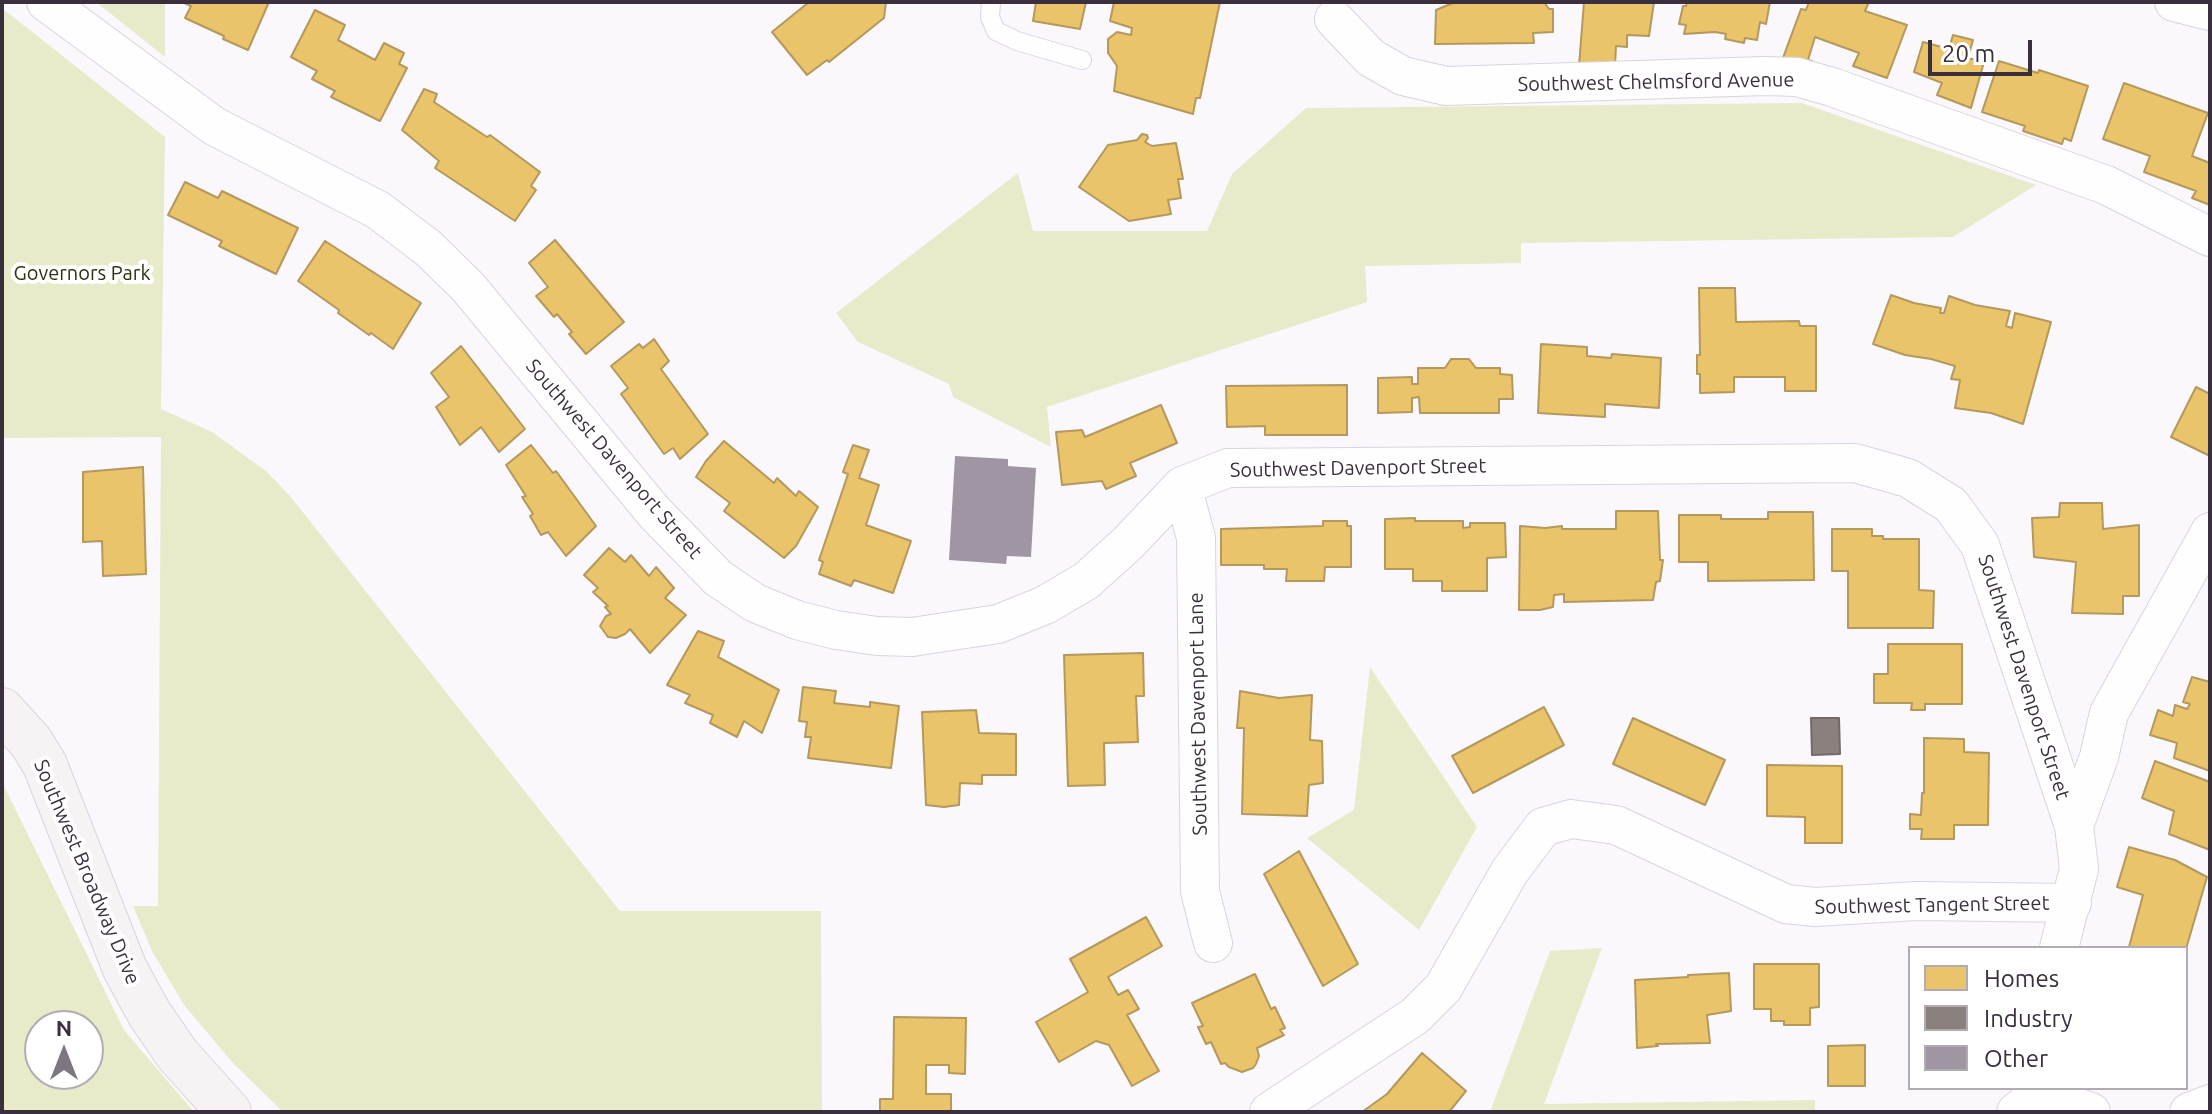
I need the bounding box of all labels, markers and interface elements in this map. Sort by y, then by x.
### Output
scale bar [1932,24,2036,74]
text: 20 m [1942,40,1995,67]
street label: Southwest Chelmsford Avenue [1517,68,1795,96]
park label: Governors Park [14,261,150,285]
street label: Southwest Davenport Street [521,354,707,564]
street label: Southwest Davenport Street [1230,454,1486,482]
street label: Southwest Davenport Street [1973,551,2075,803]
street label: Southwest Davenport Lane [1184,592,1212,836]
street label: Southwest Broadway Drive [29,756,145,988]
street label: Southwest Tangent Street [1814,891,2050,919]
legend [1908,946,2188,1090]
text: Homes [1984,965,2059,992]
text: Industry [1984,1005,2073,1032]
north arrow [24,1010,104,1090]
text: N [56,1015,72,1040]
text: Other [1984,1045,2048,1072]

